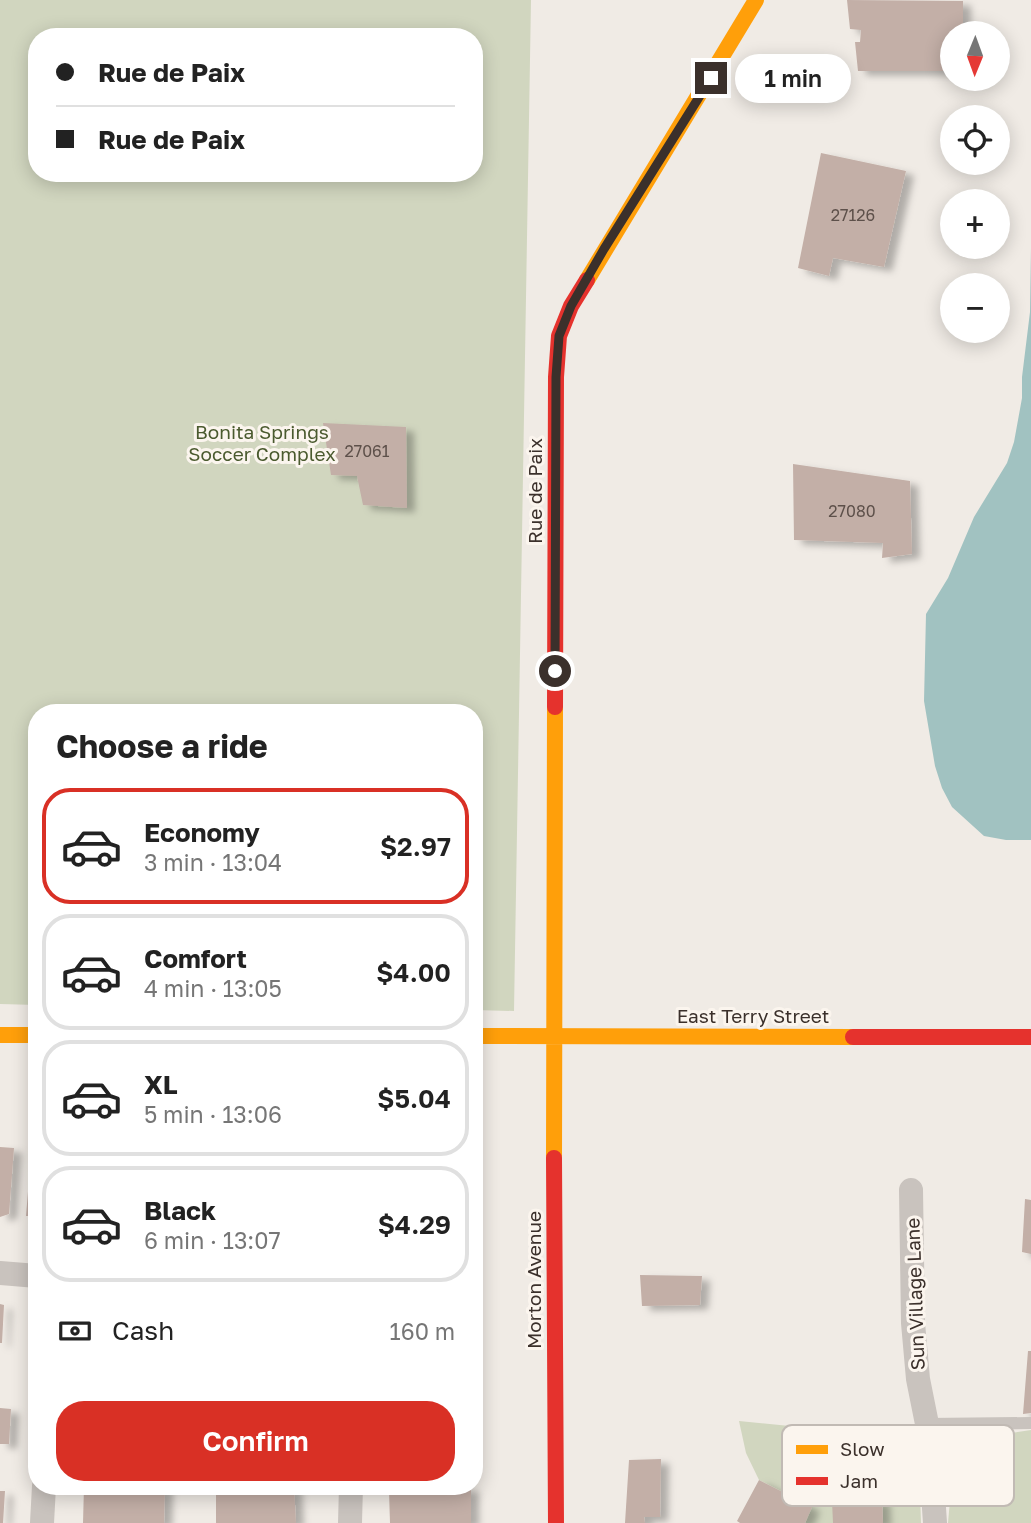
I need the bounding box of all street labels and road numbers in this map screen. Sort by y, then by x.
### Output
street label: Rue de Paix [523,438,546,544]
street label: East Terry Street [677,1004,829,1027]
street label: Morton Avenue [522,1211,545,1349]
street label: Sun Village Lane [900,1217,929,1371]

